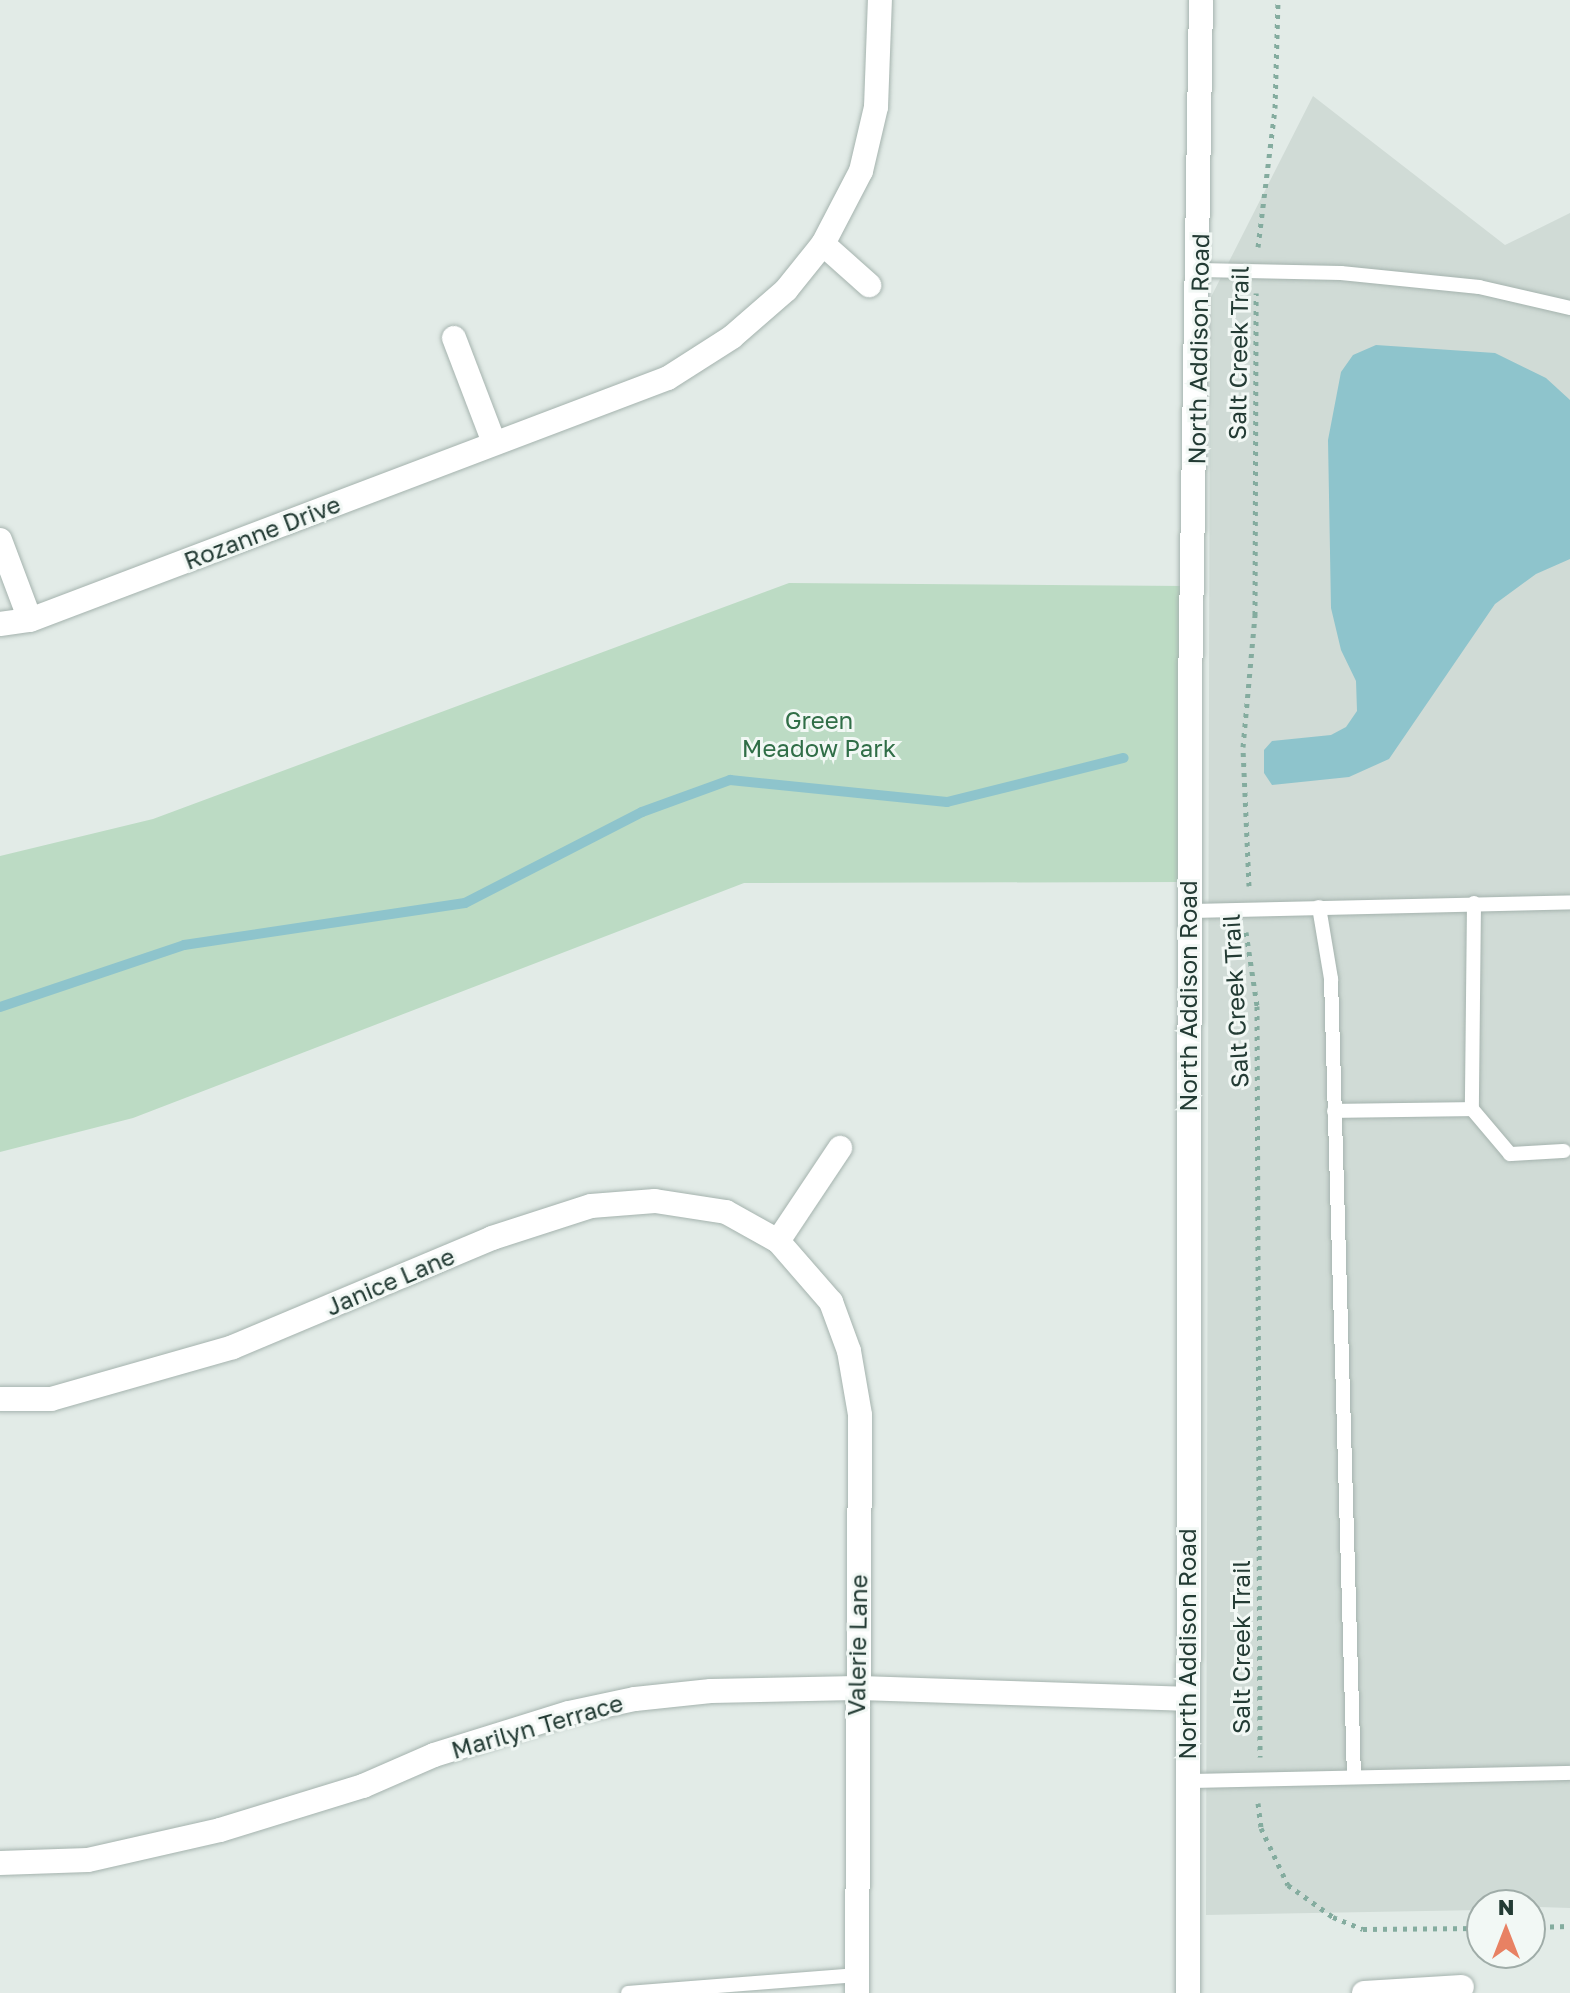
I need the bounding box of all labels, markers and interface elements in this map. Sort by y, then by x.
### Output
street label: North Addison Road [1182,233,1214,465]
street label: Salt Creek Trail [1222,266,1254,440]
street label: Rozanne Drive [180,489,344,575]
park label: Green Meadow Park [742,706,896,762]
street label: North Addison Road [1174,880,1202,1112]
street label: Salt Creek Trail [1216,913,1254,1089]
street label: Janice Lane [321,1241,459,1321]
street label: North Addison Road [1173,1528,1201,1760]
street label: Salt Creek Trail [1227,1560,1255,1734]
street label: Valerie Lane [841,1574,873,1716]
street label: Marilyn Terrace [448,1688,626,1764]
north arrow [1466,1889,1546,1969]
text: N [1498,1893,1514,1920]

